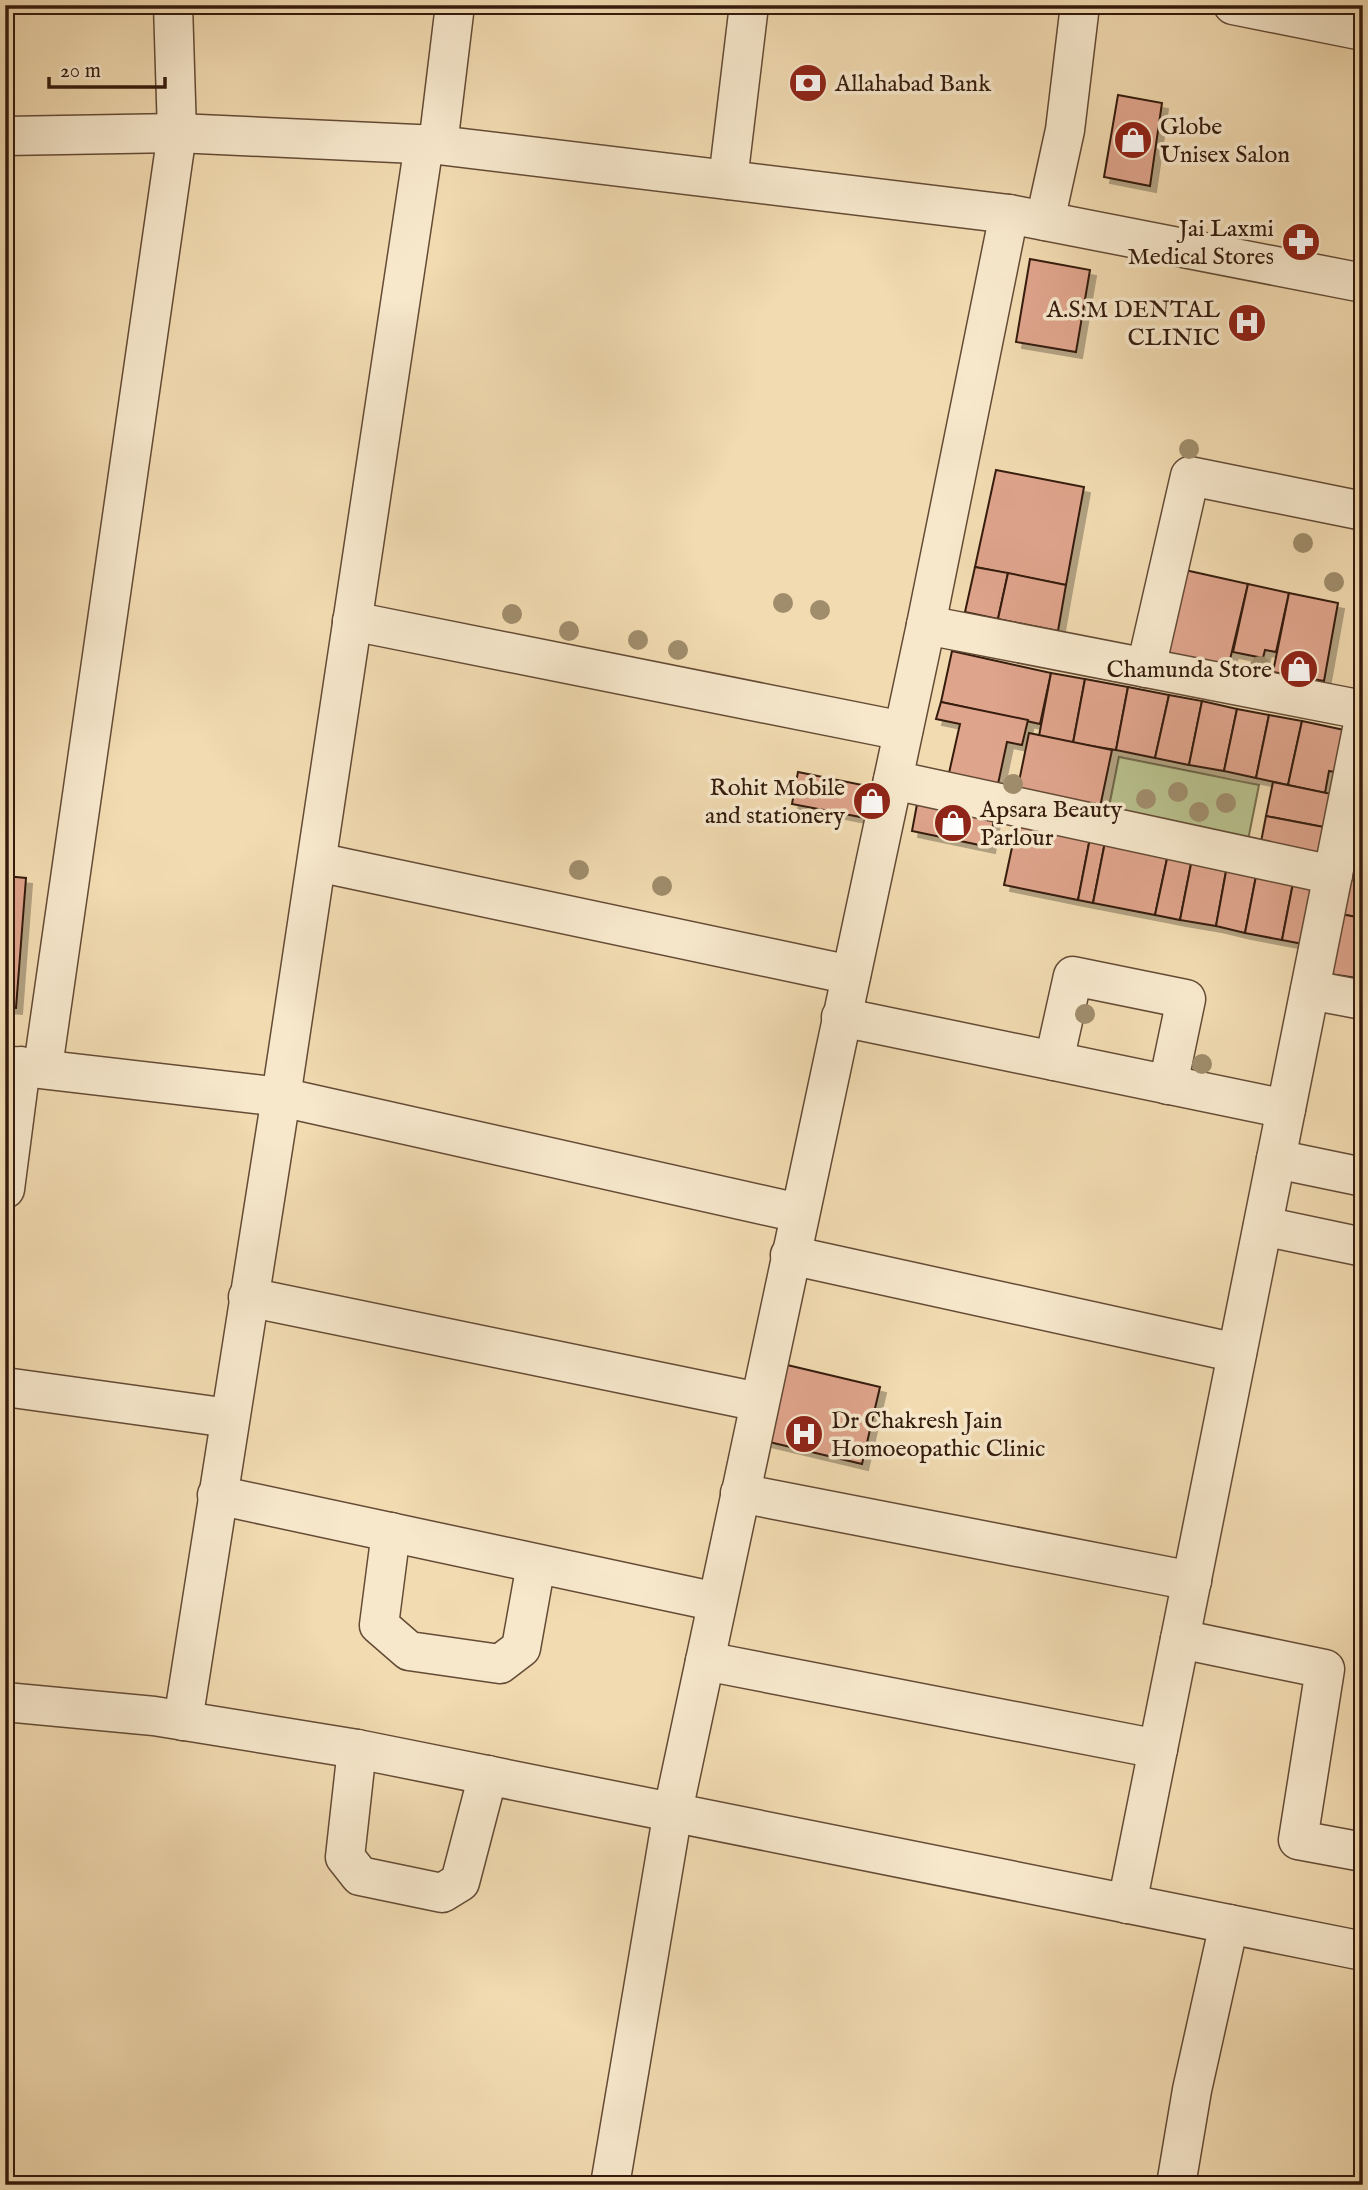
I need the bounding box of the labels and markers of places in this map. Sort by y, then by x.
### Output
bank icon: Allahabad Bank [787,62,829,104]
place label: Allahabad Bank [834,69,991,100]
place label: Globe Unisex Salon [1160,112,1290,171]
shop icon: Globe Unisex Salon [1112,119,1154,161]
place label: Jai Laxmi Medical Stores [1127,214,1274,273]
pharmacy icon: Jai Laxmi Medical Stores [1280,221,1322,263]
place label: A.S.M DENTAL CLINIC [1045,295,1221,354]
hospital icon: A.S.M DENTAL CLINIC [1226,302,1268,344]
shop icon: Chamunda Store [1278,648,1320,690]
place label: Chamunda Store [1107,655,1272,686]
place label: Rohit Mobile and stationery [705,773,845,832]
shop icon: Rohit Mobile and stationery [851,780,893,822]
place label: Apsara Beauty Parlour [979,795,1122,854]
shop icon: Apsara Beauty Parlour [932,802,974,844]
place label: Dr Chakresh Jain Homoeopathic Clinic [831,1406,1045,1465]
hospital icon: Dr Chakresh Jain Homoeopathic Clinic [783,1413,825,1455]

